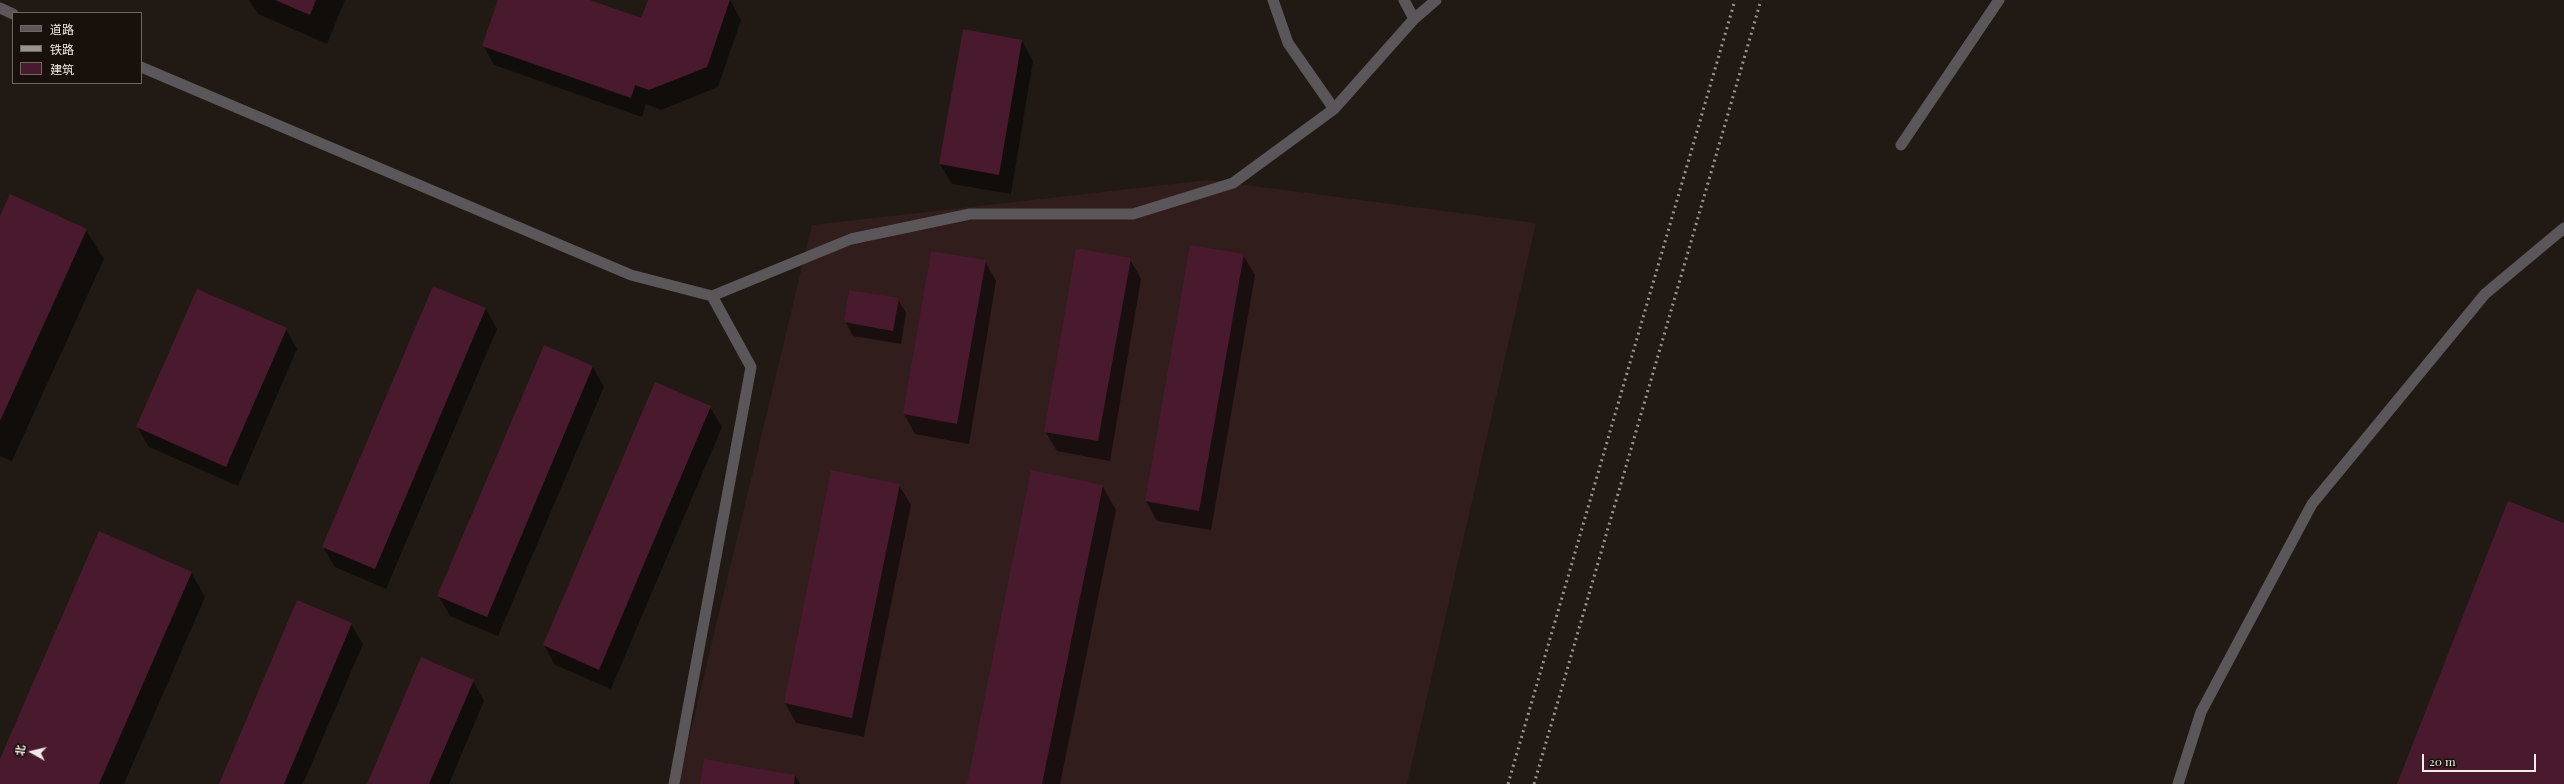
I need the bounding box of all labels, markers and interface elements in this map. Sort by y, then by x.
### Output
legend [12,12,142,84]
text: 道路 [50,21,74,37]
text: 铁路 [50,41,74,57]
text: 建筑 [50,61,74,77]
north arrow [12,732,52,772]
text: 北 [11,744,28,757]
scale bar [2424,746,2538,772]
text: 20 m [2429,753,2456,769]

